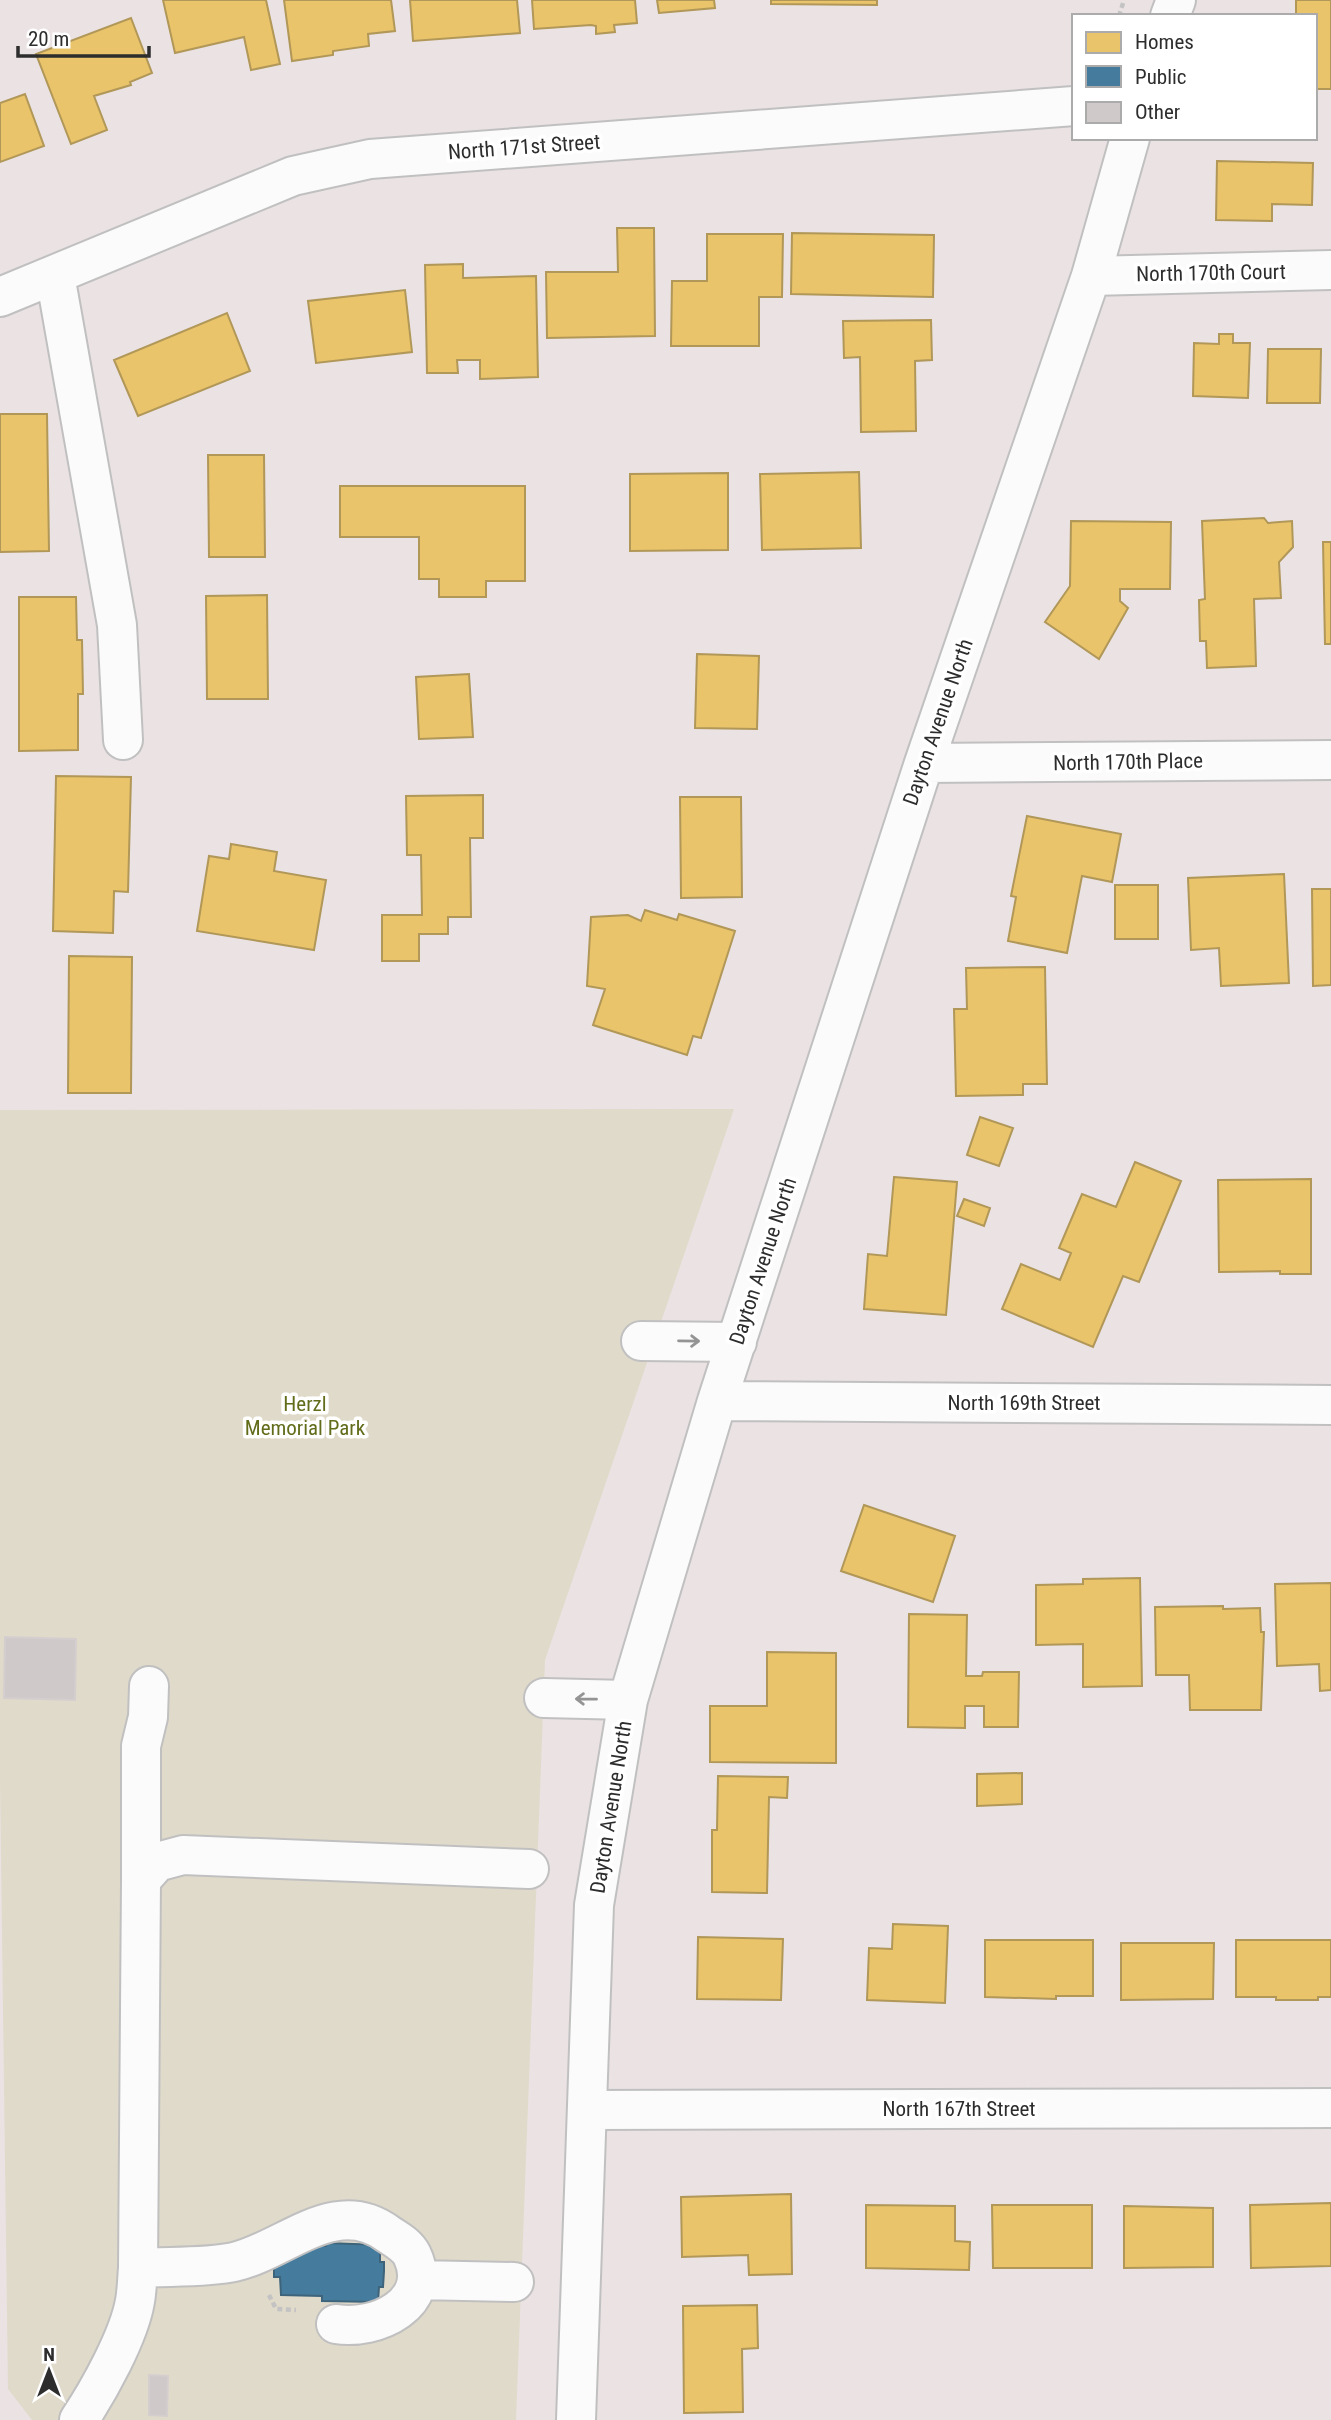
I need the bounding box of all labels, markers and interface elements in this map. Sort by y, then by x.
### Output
scale bar [18,14,149,58]
legend [1072,14,1317,140]
text: 20 m [28,27,69,51]
text: Homes [1135,30,1194,54]
text: Public [1135,65,1187,89]
text: Other [1135,100,1180,124]
street label: North 171st Street [447,130,601,164]
street label: North 170th Court [1136,260,1286,286]
street label: Dayton Avenue North [898,636,978,808]
street label: North 170th Place [1053,749,1203,775]
street label: Dayton Avenue North [725,1174,801,1348]
one-way arrow [677,1335,700,1348]
street label: North 169th Street [947,1391,1101,1415]
park label: Herzl Memorial Park [245,1392,366,1440]
one-way arrow [575,1692,598,1706]
street label: Dayton Avenue North [586,1719,636,1895]
street label: North 167th Street [882,2097,1036,2121]
north arrow [14,2336,84,2406]
text: N [43,2343,55,2366]

